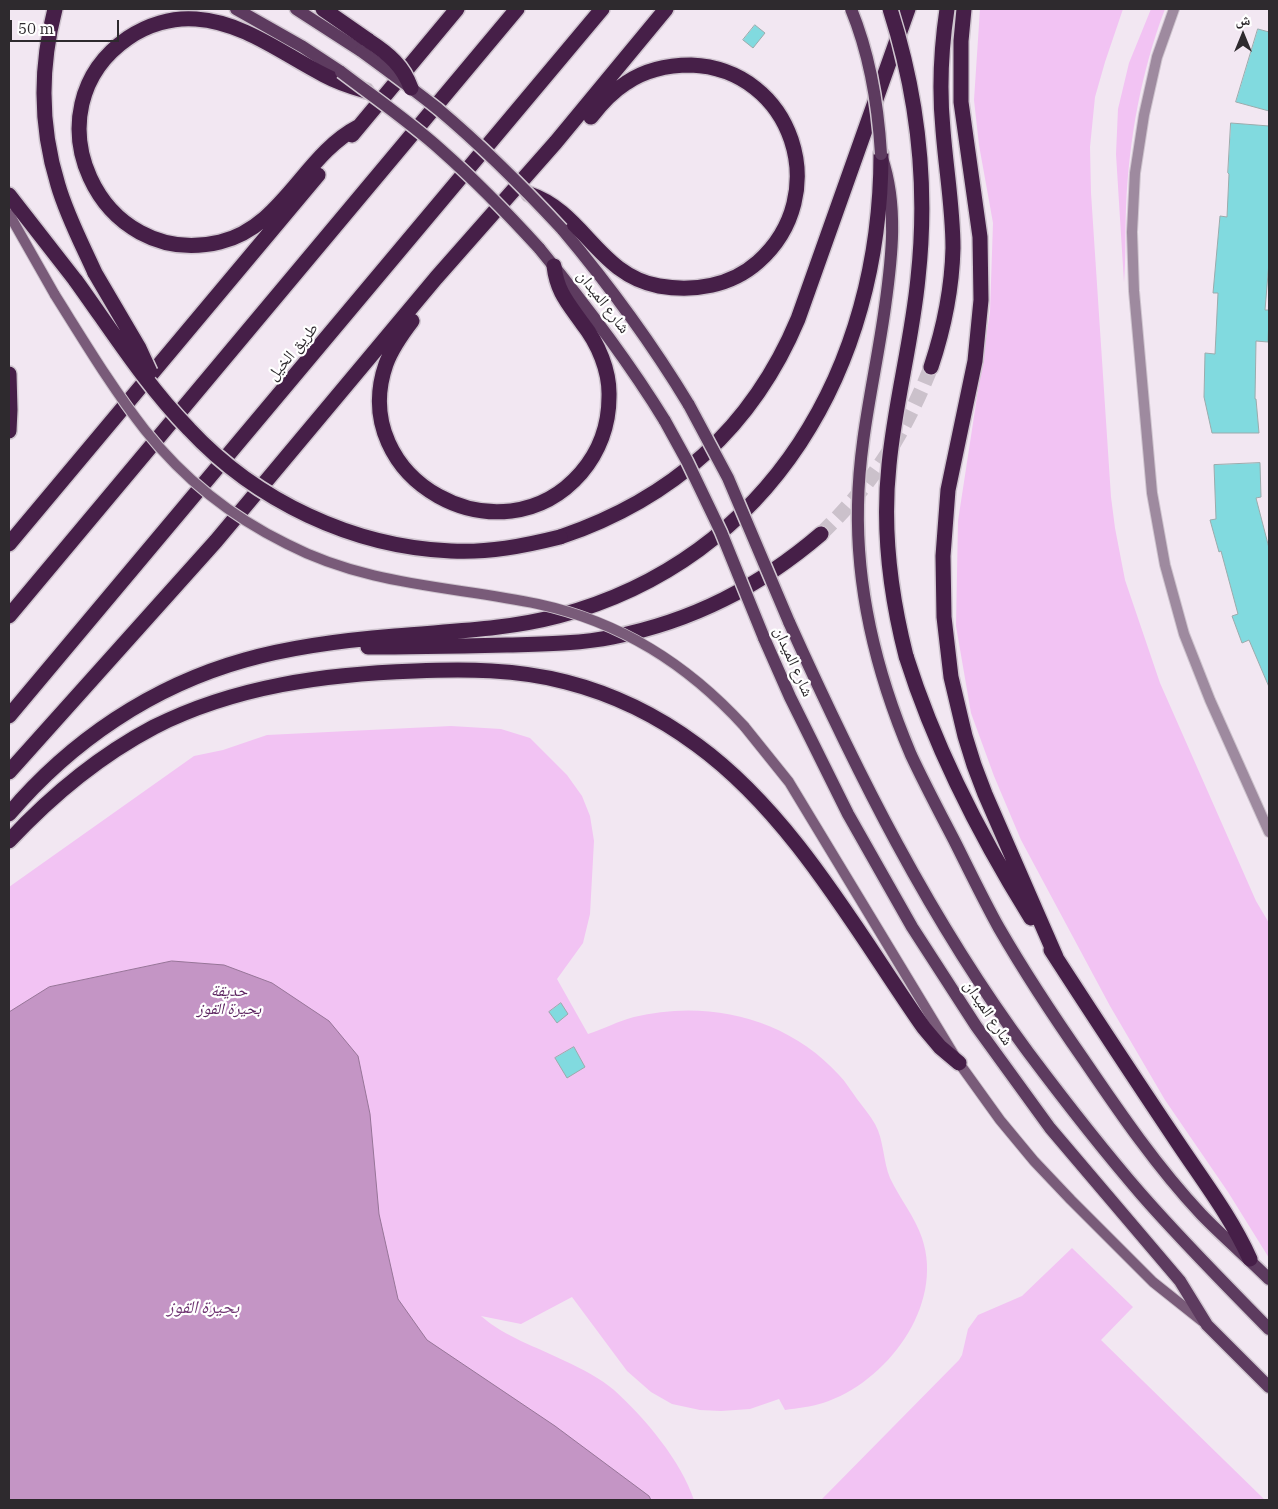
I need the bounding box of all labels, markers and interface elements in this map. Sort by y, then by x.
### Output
scale bar [12,10,121,42]
north arrow [1218,10,1268,60]
text: ش [1236,11,1250,29]
text: 50 m [18,19,54,38]
street label: شارع الميدان [573,267,633,337]
street label: طريق الخيل [263,319,323,385]
street label: شارع الميدان [769,624,817,700]
street label: شارع الميدان [959,977,1017,1049]
park label: حديقة بحيرة القوز [197,981,261,1019]
water label: بحيرة القوز [167,1297,239,1319]

